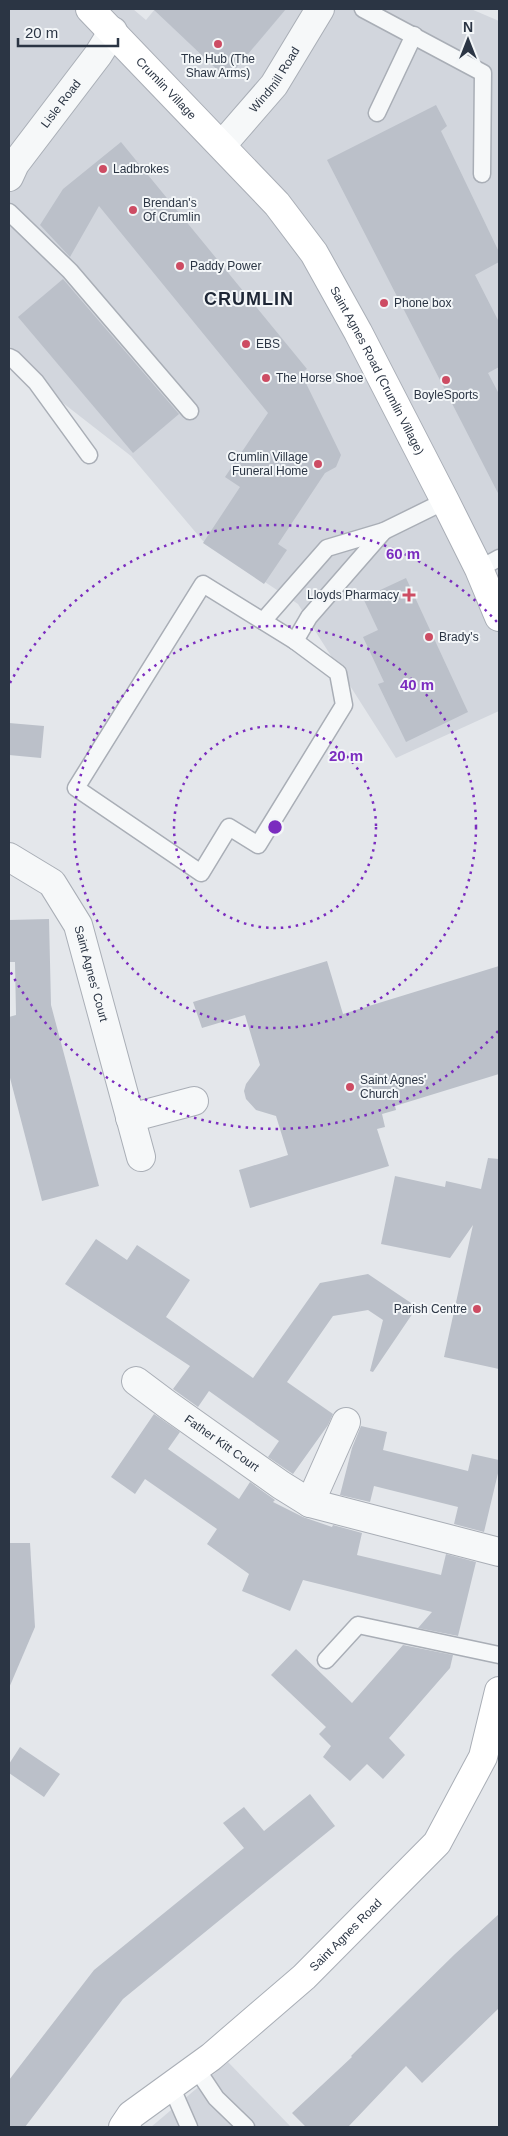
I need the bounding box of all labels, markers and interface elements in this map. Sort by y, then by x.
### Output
scale bar [18,15,118,47]
north arrow [443,15,493,65]
text: N [463,19,473,35]
text: 20 m [25,24,58,41]
marker: The Hub (The Shaw Arms) [212,38,224,50]
street label: Windmill Road [246,44,302,115]
place label: The Hub (The Shaw Arms) [181,52,255,80]
street label: Crumlin Village [133,54,199,123]
street label: Lisle Road [38,77,84,131]
place label: Ladbrokes [113,162,169,176]
marker: Ladbrokes [97,163,109,175]
place label: Brendan's Of Crumlin [143,196,200,224]
marker: Brendan's Of Crumlin [127,204,139,216]
place label: Paddy Power [190,259,261,273]
marker: Paddy Power [174,260,186,272]
street label: Saint Agnes Road (Crumlin Village) [327,284,427,457]
district label: CRUMLIN [204,289,294,309]
place label: Phone box [394,296,451,310]
marker: Phone box [378,297,390,309]
place label: EBS [256,337,280,351]
marker: EBS [240,338,252,350]
place label: The Horse Shoe [276,371,364,385]
marker: The Horse Shoe [260,372,272,384]
marker: BoyleSports [440,374,452,386]
place label: BoyleSports [414,388,478,402]
place label: Crumlin Village Funeral Home [228,450,308,478]
marker: Crumlin Village Funeral Home [312,458,324,470]
text: 60 m [386,545,420,562]
place label: Lloyds Pharmacy [307,588,399,602]
marker: Lloyds Pharmacy [403,589,415,601]
place label: Brady's [439,630,479,644]
marker: Brady's [423,631,435,643]
text: 40 m [400,676,434,693]
text: 20 m [329,747,363,764]
centre of rings [266,818,284,836]
street label: Saint Agnes' Court [71,924,111,1024]
place label: Saint Agnes' Church [360,1073,426,1101]
marker: Saint Agnes' Church [344,1081,356,1093]
place label: Parish Centre [394,1302,467,1316]
marker: Parish Centre [471,1303,483,1315]
street label: Father Kitt Court [182,1412,262,1475]
street label: Saint Agnes Road [307,1896,384,1974]

